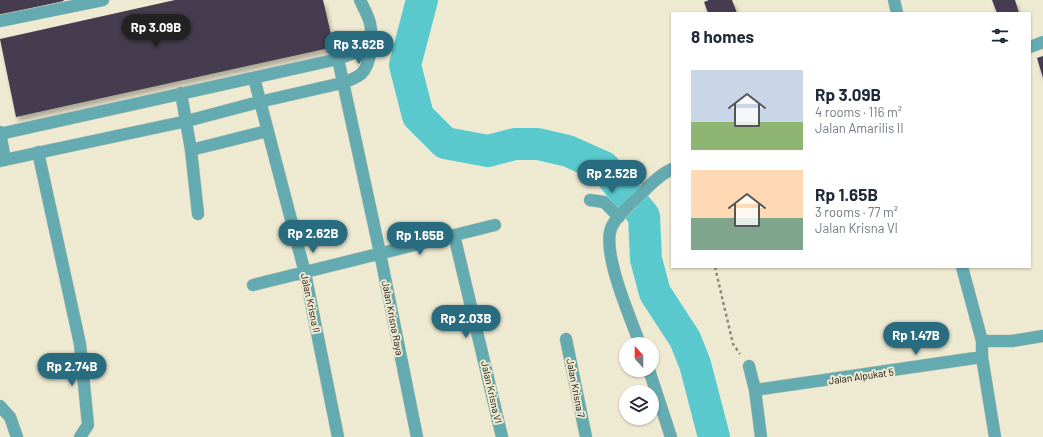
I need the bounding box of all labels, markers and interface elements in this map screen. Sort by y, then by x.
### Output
pin: Rp 3.09B [115,14,197,48]
text: Rp 3.09B [131,19,181,35]
icon: filters [989,25,1011,47]
text: 8 homes [691,26,754,46]
pin: Rp 3.62B [318,31,400,65]
text: Rp 3.62B [334,36,384,52]
text: Rp 3.09B [815,84,881,104]
icon: home [723,86,771,134]
text: 4 rooms · 116 m² [815,104,902,120]
text: Jalan Amarilis II [815,120,904,136]
pin: Rp 2.52B [571,160,653,194]
text: Rp 2.52B [586,165,638,181]
text: Rp 1.65B [815,184,878,204]
icon: home [723,186,771,234]
text: 3 rooms · 77 m² [815,204,898,220]
pin: Rp 2.62B [272,220,354,254]
text: Jalan Krisna VI [815,220,898,236]
pin: Rp 1.65B [379,222,461,256]
text: Rp 2.62B [287,225,339,241]
text: Rp 1.65B [396,227,444,243]
street label: Jalan Krisna II [299,272,323,334]
street label: Jalan Krisna Raya [380,280,406,356]
pin: Rp 2.03B [425,305,507,339]
text: Rp 2.03B [441,310,491,326]
pin: Rp 1.47B [875,322,957,356]
text: Rp 1.47B [892,327,940,343]
north arrow [619,337,659,377]
map controls [619,337,659,425]
pin: Rp 2.74B [31,353,113,387]
street label: Jalan Krisna 7 [564,357,588,419]
text: Rp 2.74B [46,358,98,374]
street label: Jalan Krisna VI [479,360,505,424]
street label: Jalan Alpukat 5 [828,365,894,387]
button: layers [619,385,659,425]

